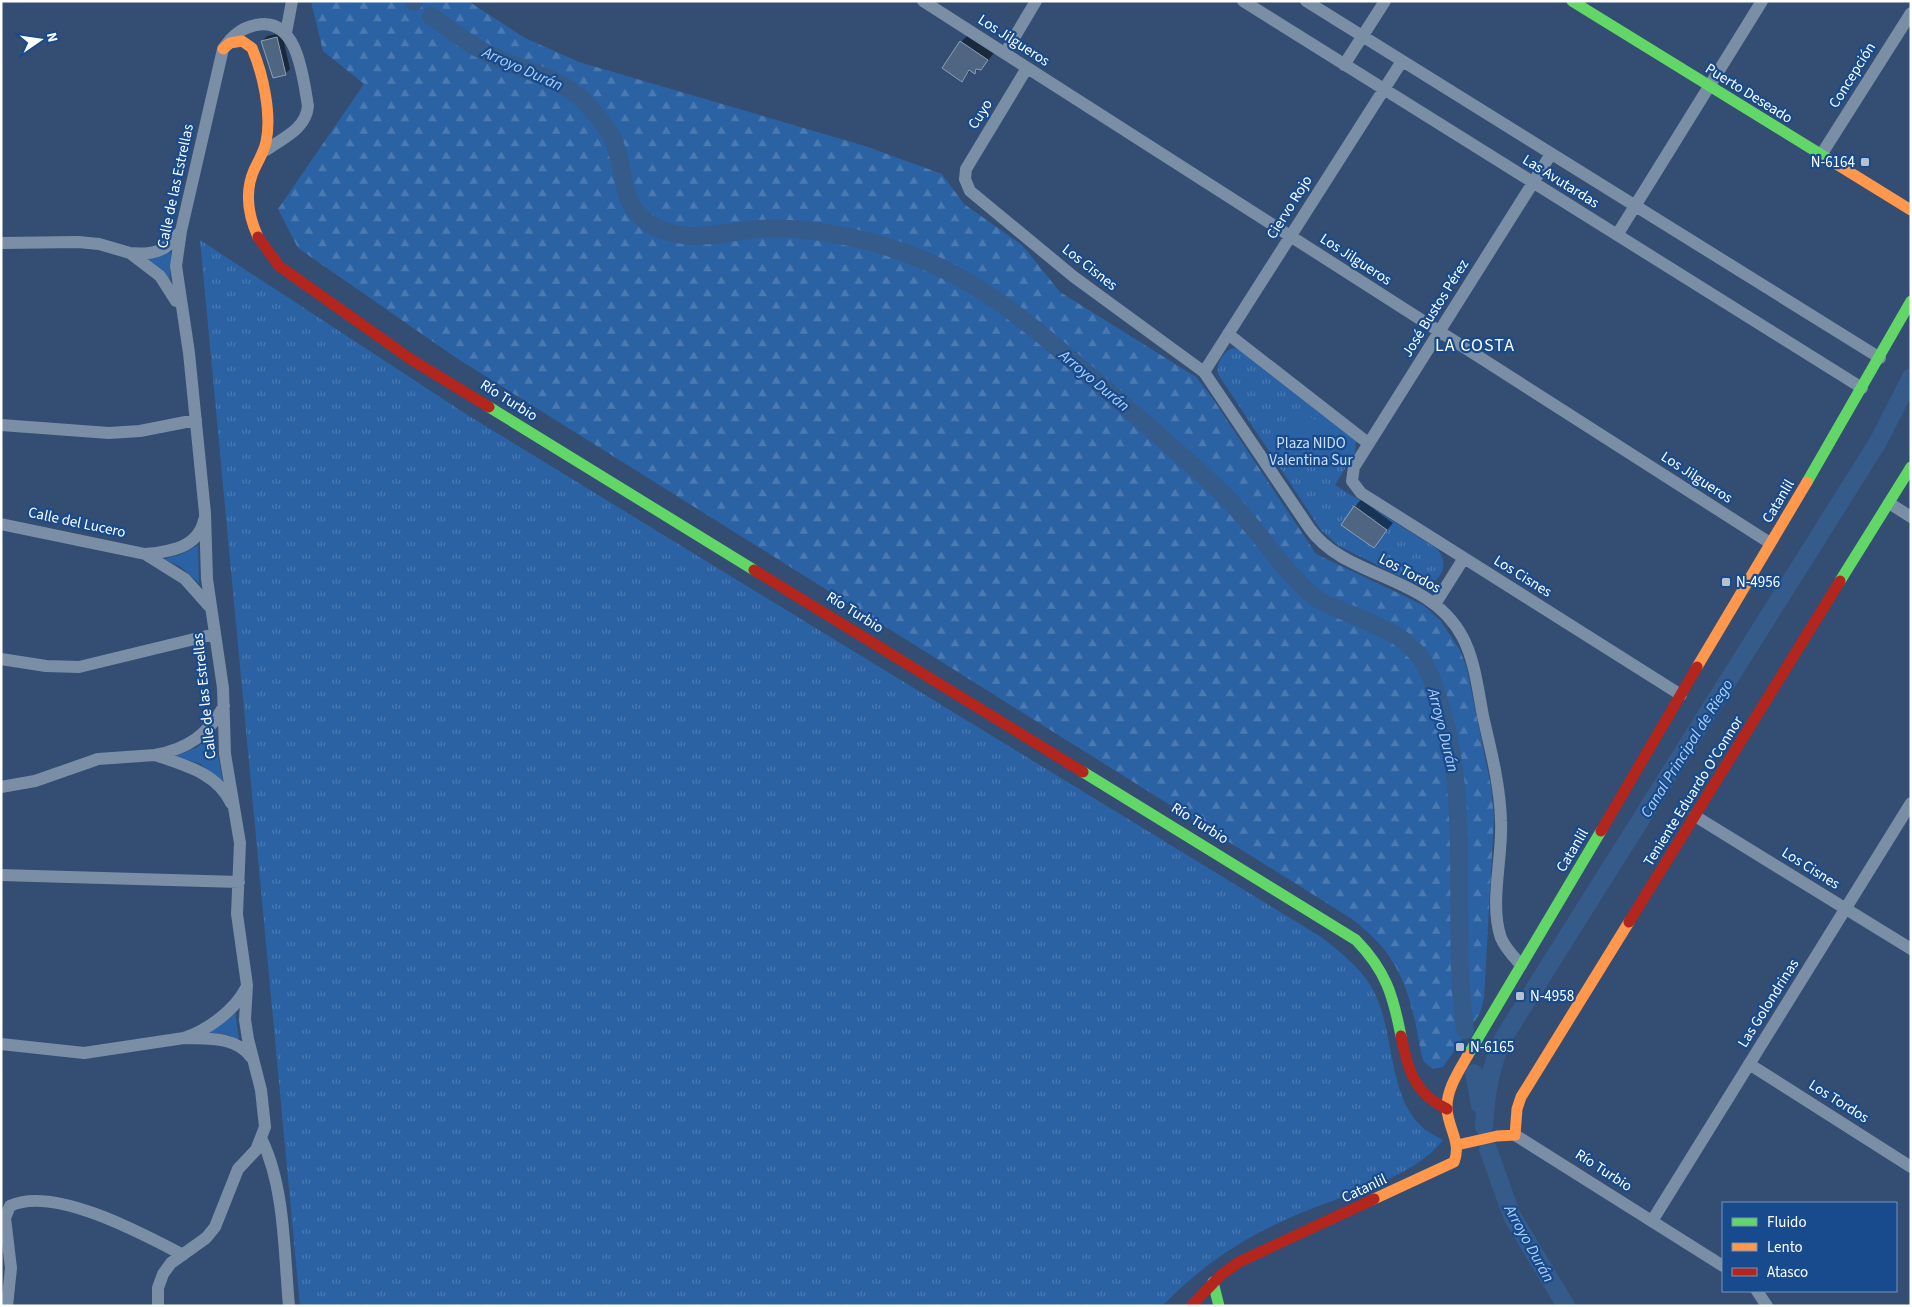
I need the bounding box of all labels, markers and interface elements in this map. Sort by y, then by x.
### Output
street label: Los Jilgueros [974,9,1054,72]
north arrow [15,15,65,65]
text: N [41,31,62,44]
street label: Concepción [1824,38,1881,112]
water label: Arroyo Durán [478,41,566,96]
street label: Puerto Deseado [1701,58,1796,129]
street label: Cuyo [963,95,998,133]
street label: Calle de las Estrellas [152,122,199,250]
street label: Las Avutardas [1518,150,1603,213]
place label: N-6164 [1811,152,1856,173]
marker: N-6164 [1859,156,1871,168]
street label: Ciervo Rojo [1262,171,1317,243]
street label: Los Jilgueros [1316,228,1396,291]
street label: Los Cisnes [1058,239,1122,296]
street label: José Bustos Pérez [1397,255,1474,361]
district label: LA COSTA [1435,333,1515,358]
water label: Arroyo Durán [1054,344,1134,417]
street label: Río Turbio [476,375,542,426]
park label: Plaza NIDO Valentina Sur [1269,433,1353,471]
street label: Los Jilgueros [1657,446,1737,509]
street label: Catanlil [1757,475,1800,527]
street label: Calle del Lucero [26,502,128,543]
street label: Los Tordos [1375,548,1444,599]
street label: Los Cisnes [1490,550,1556,603]
place label: N-4956 [1736,572,1780,593]
marker: N-4956 [1720,576,1732,588]
street label: Río Turbio [822,587,888,638]
street label: Calle de las Estrellas [187,632,222,760]
water label: Canal Principal de Riego [1635,675,1738,822]
water label: Arroyo Durán [1422,685,1464,774]
street label: Teniente Eduardo O'Connor [1638,711,1749,871]
street label: Río Turbio [1167,798,1233,849]
street label: Catanlil [1551,824,1594,876]
street label: Los Cisnes [1778,842,1844,895]
street label: Las Golondrinas [1733,955,1804,1052]
place label: N-4958 [1530,986,1574,1007]
marker: N-4958 [1514,990,1526,1002]
place label: N-6165 [1470,1037,1514,1058]
marker: N-6165 [1454,1041,1466,1053]
street label: Los Tordos [1805,1075,1873,1128]
street label: Río Turbio [1571,1144,1636,1197]
street label: Catanlil [1338,1169,1390,1208]
water label: Arroyo Durán [1498,1200,1560,1286]
legend [1722,1202,1897,1292]
text: Fluido [1767,1212,1807,1233]
text: Lento [1767,1237,1803,1258]
text: Atasco [1767,1262,1808,1283]

